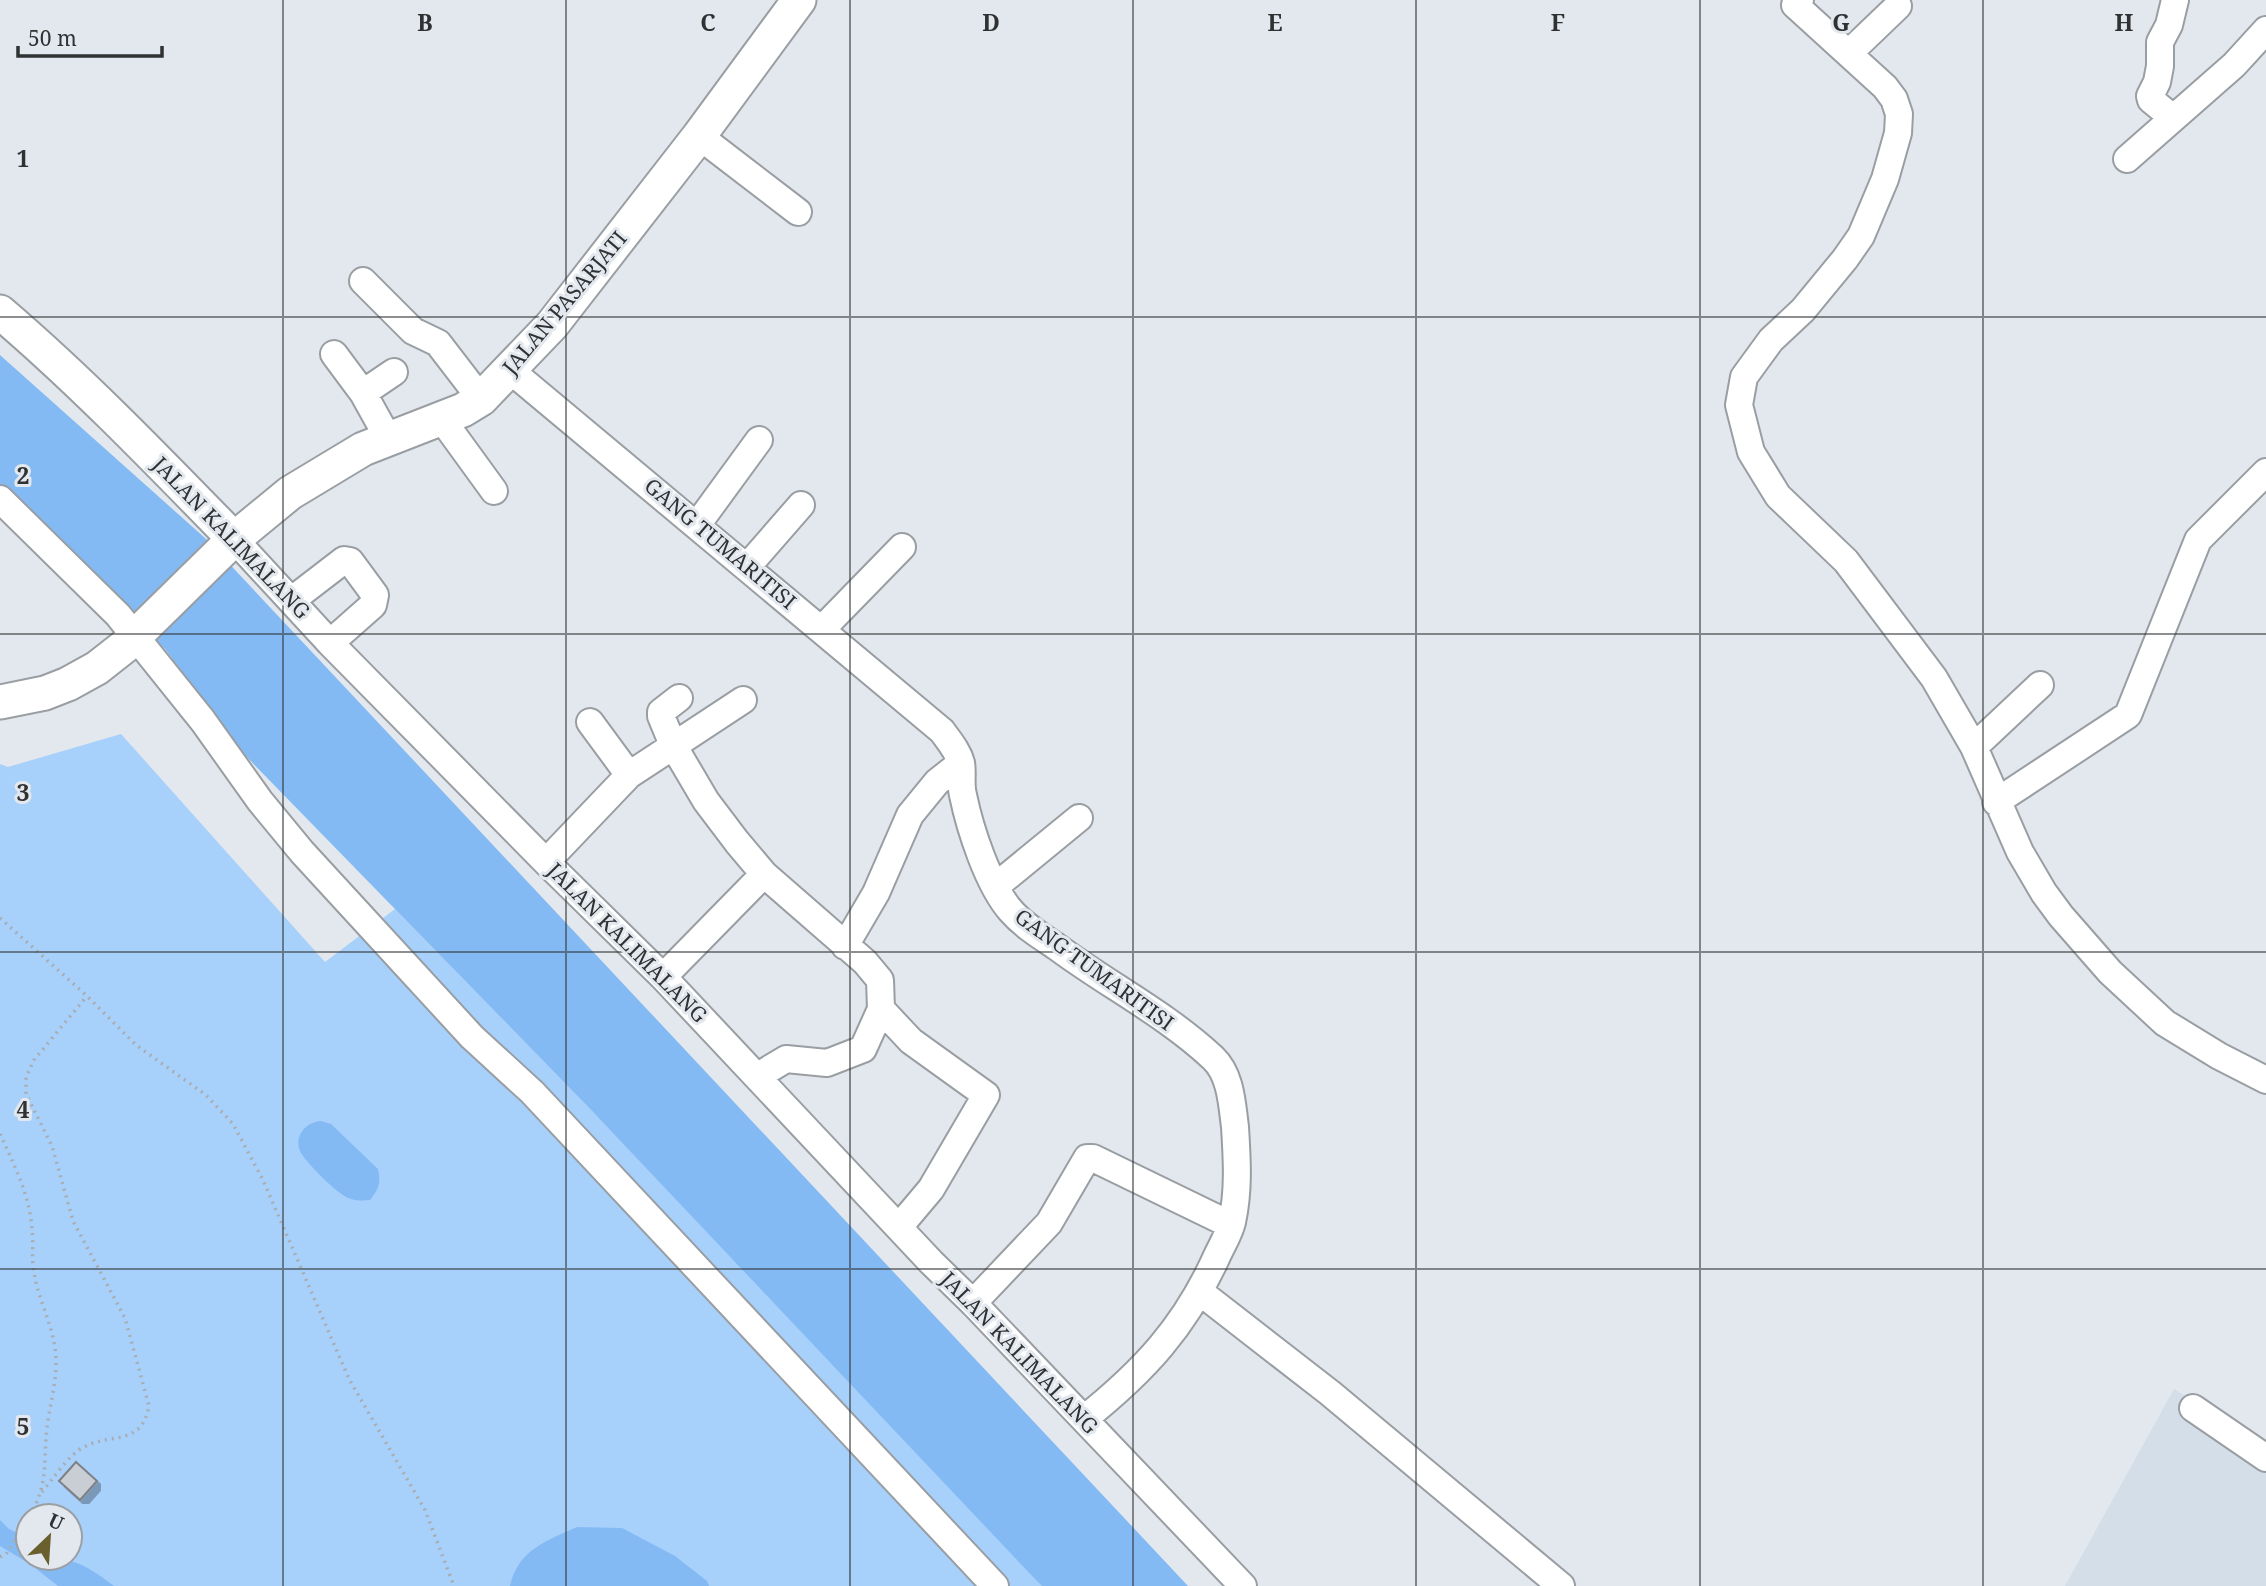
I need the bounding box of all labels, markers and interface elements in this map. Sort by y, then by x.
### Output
text: B [417,6,433,38]
text: C [700,6,716,38]
text: D [982,6,1000,38]
text: E [1267,6,1283,38]
text: F [1551,6,1565,38]
text: G [1832,6,1850,38]
text: H [2115,6,2134,38]
scale bar [18,14,161,58]
text: 50 m [28,24,77,52]
text: 1 [17,142,30,174]
street label: JALAN PASARJATI [495,225,633,381]
street label: JALAN KALIMALANG [146,449,317,625]
text: 2 [17,459,30,491]
street label: GANG TUMARITISI [639,471,802,615]
text: 3 [17,776,30,808]
street label: JALAN KALIMALANG [541,856,714,1028]
street label: GANG TUMARITISI [1010,902,1180,1036]
text: 4 [17,1093,30,1125]
street label: JALAN KALIMALANG [934,1264,1105,1440]
text: 5 [17,1410,30,1442]
north arrow [14,1502,84,1572]
text: U [44,1507,68,1536]

